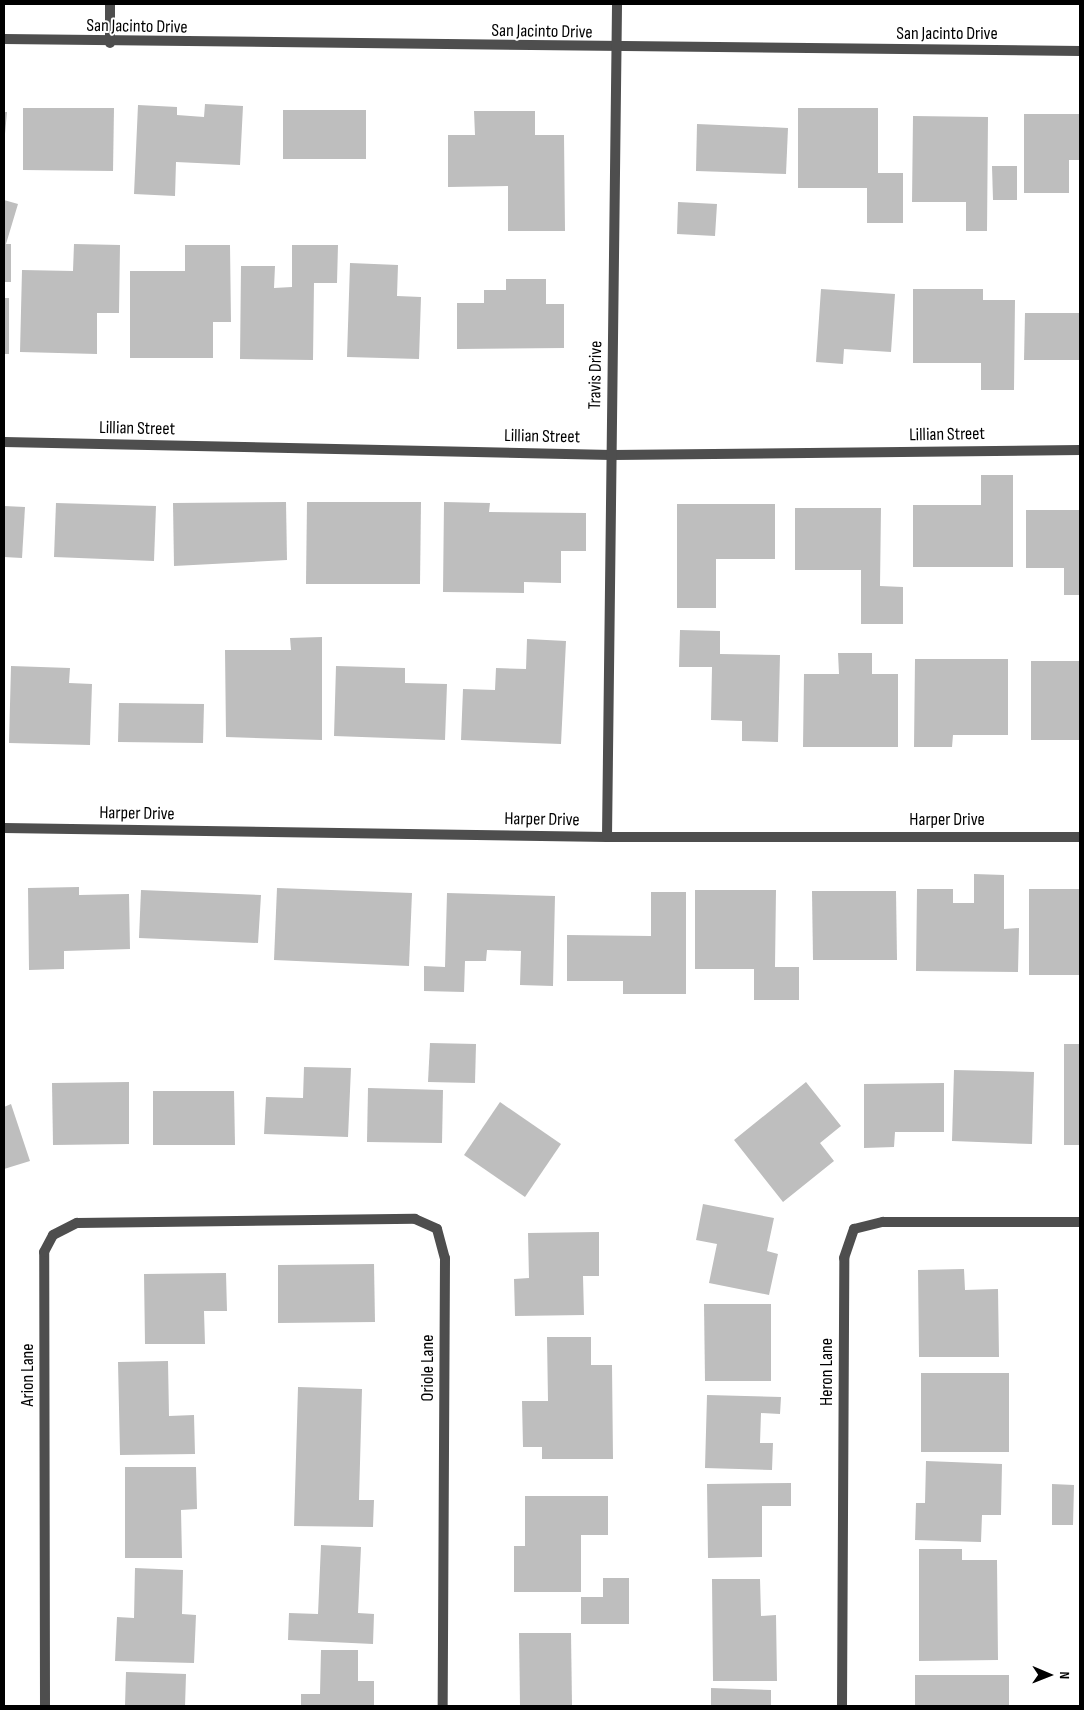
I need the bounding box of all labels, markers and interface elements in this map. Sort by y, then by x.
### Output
street label: San Jacinto Drive [86,15,188,39]
street label: San Jacinto Drive [491,20,593,44]
street label: San Jacinto Drive [896,23,998,45]
street label: Travis Drive [585,340,607,410]
street label: Lillian Street [99,418,175,440]
street label: Lillian Street [909,424,985,446]
street label: Lillian Street [504,426,580,448]
street label: Harper Drive [99,803,175,825]
street label: Harper Drive [504,809,580,831]
street label: Harper Drive [909,809,985,831]
street label: Oriole Lane [417,1335,439,1401]
street label: Heron Lane [816,1338,838,1406]
street label: Arion Lane [17,1343,39,1407]
north arrow [1024,1650,1074,1700]
text: N [1056,1671,1073,1679]

